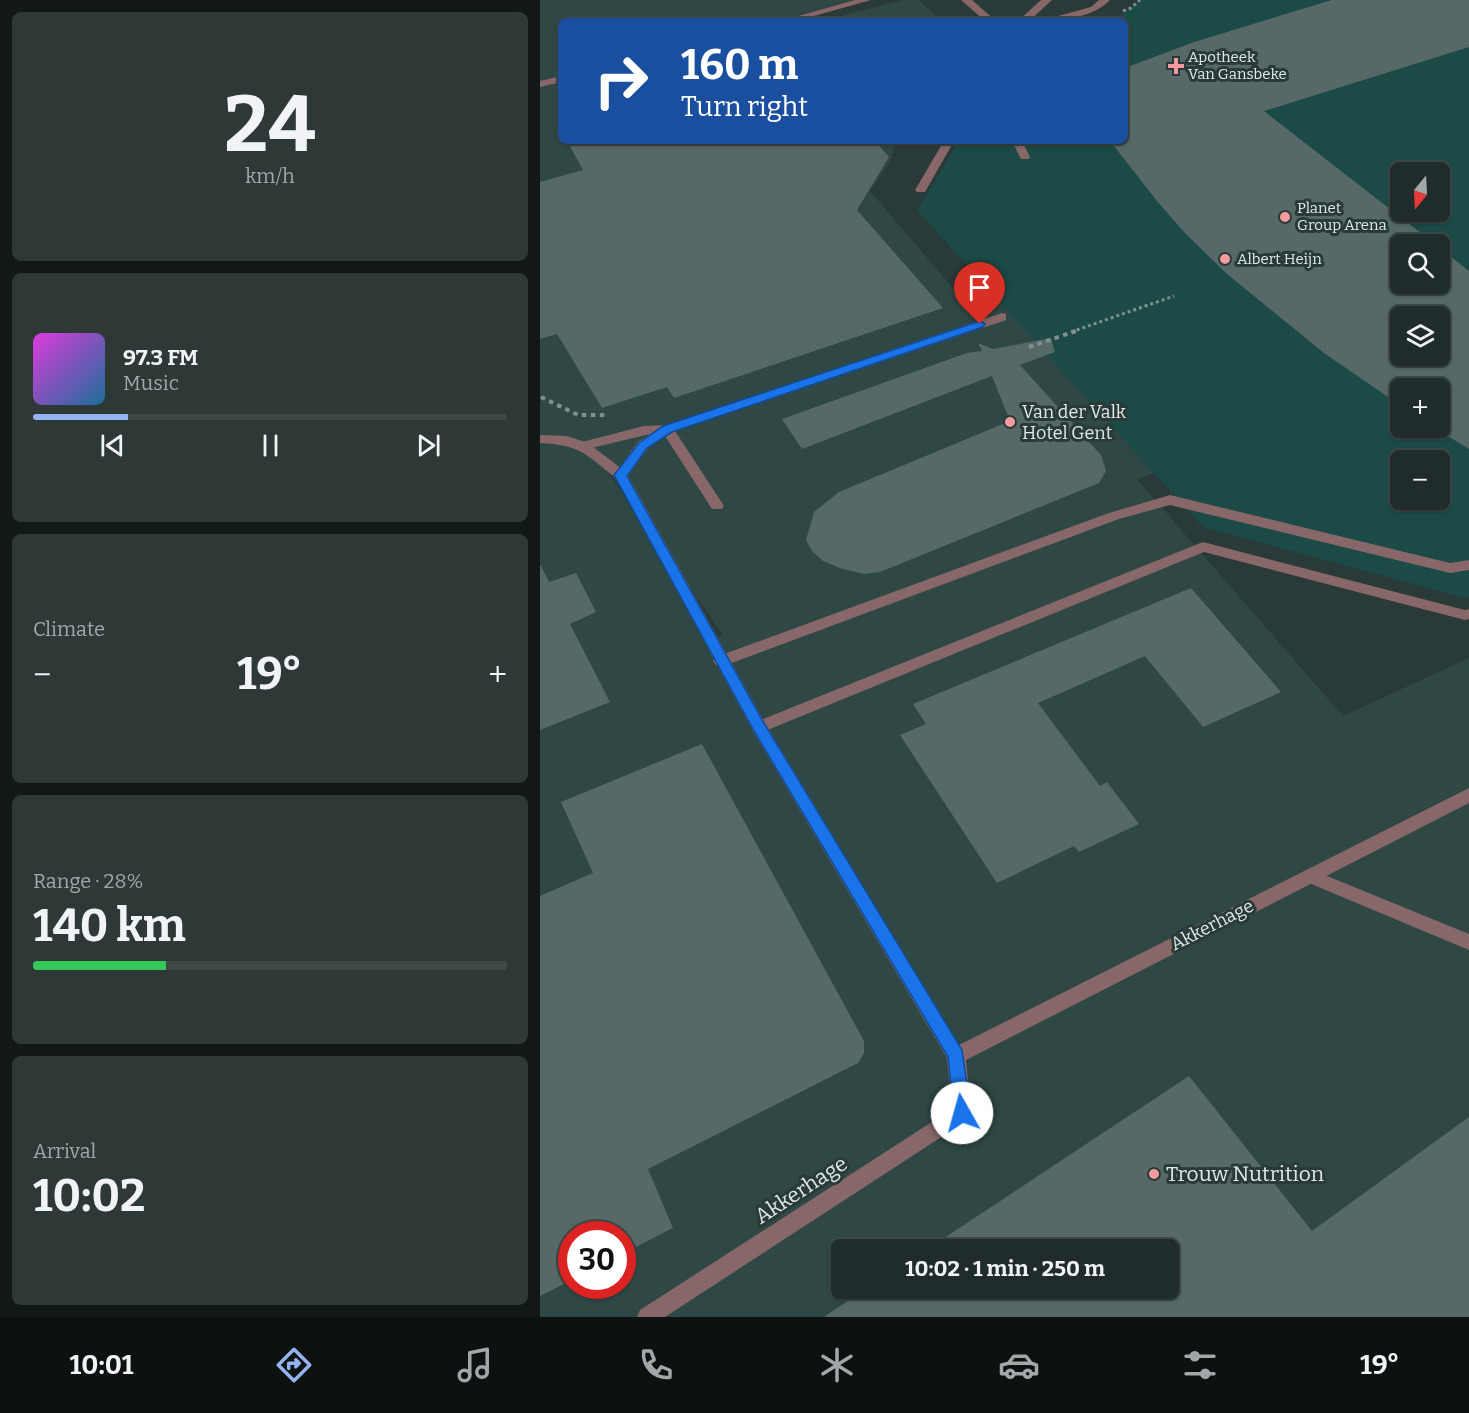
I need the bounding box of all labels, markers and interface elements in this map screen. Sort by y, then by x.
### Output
text: 160 m [681,40,798,90]
icon: right [582,42,660,120]
place label: Apotheek Van Gansbeke [1188,48,1287,83]
marker: Apotheek Van Gansbeke [1169,59,1183,73]
text: 24 [224,78,316,172]
text: Turn right [681,91,808,123]
north arrow [1390,162,1450,222]
map controls [1390,162,1450,510]
text: km/h [245,164,295,188]
place label: Planet Group Arena [1297,199,1387,234]
marker: Planet Group Arena [1278,210,1292,224]
button: search [1390,234,1450,294]
place label: Albert Heijn [1237,250,1322,268]
marker: Albert Heijn [1218,252,1232,266]
pin [954,262,1005,324]
icon: arrive [963,271,996,304]
button: layers [1390,306,1450,366]
text: 97.3 FM [123,344,198,371]
text: Music [123,371,179,395]
button: + [1390,378,1450,438]
place label: Van der Valk Hotel Gent [1022,401,1127,444]
marker: Van der Valk Hotel Gent [1003,415,1017,429]
icon: previous [96,429,129,462]
icon: pause [254,429,287,462]
icon: next [412,429,445,462]
button: − [1390,450,1450,510]
text: Climate [33,617,105,641]
text: 19° [237,647,302,701]
text: − [33,655,51,695]
text: + [488,655,507,695]
text: Range · 28% [33,869,143,893]
street label: Akkerhage [1167,895,1257,955]
text: 140 km [33,899,186,953]
position arrow [930,1081,994,1145]
text: Arrival [33,1139,96,1163]
street label: Akkerhage [750,1150,852,1230]
place label: Trouw Nutrition [1166,1161,1324,1187]
marker: Trouw Nutrition [1147,1167,1161,1181]
text: 10:02 [33,1169,145,1223]
speed limit sign: 30 [558,1221,636,1299]
text: 10:02 · 1 min · 250 m [905,1255,1105,1282]
icon: directions [273,1344,315,1386]
icon: music [454,1344,496,1386]
icon: phone [635,1344,677,1386]
icon: climate [816,1344,858,1386]
icon: car [998,1344,1040,1386]
icon: filters [1179,1344,1221,1386]
text: 10:01 [70,1349,133,1381]
text: 19° [1360,1349,1399,1381]

